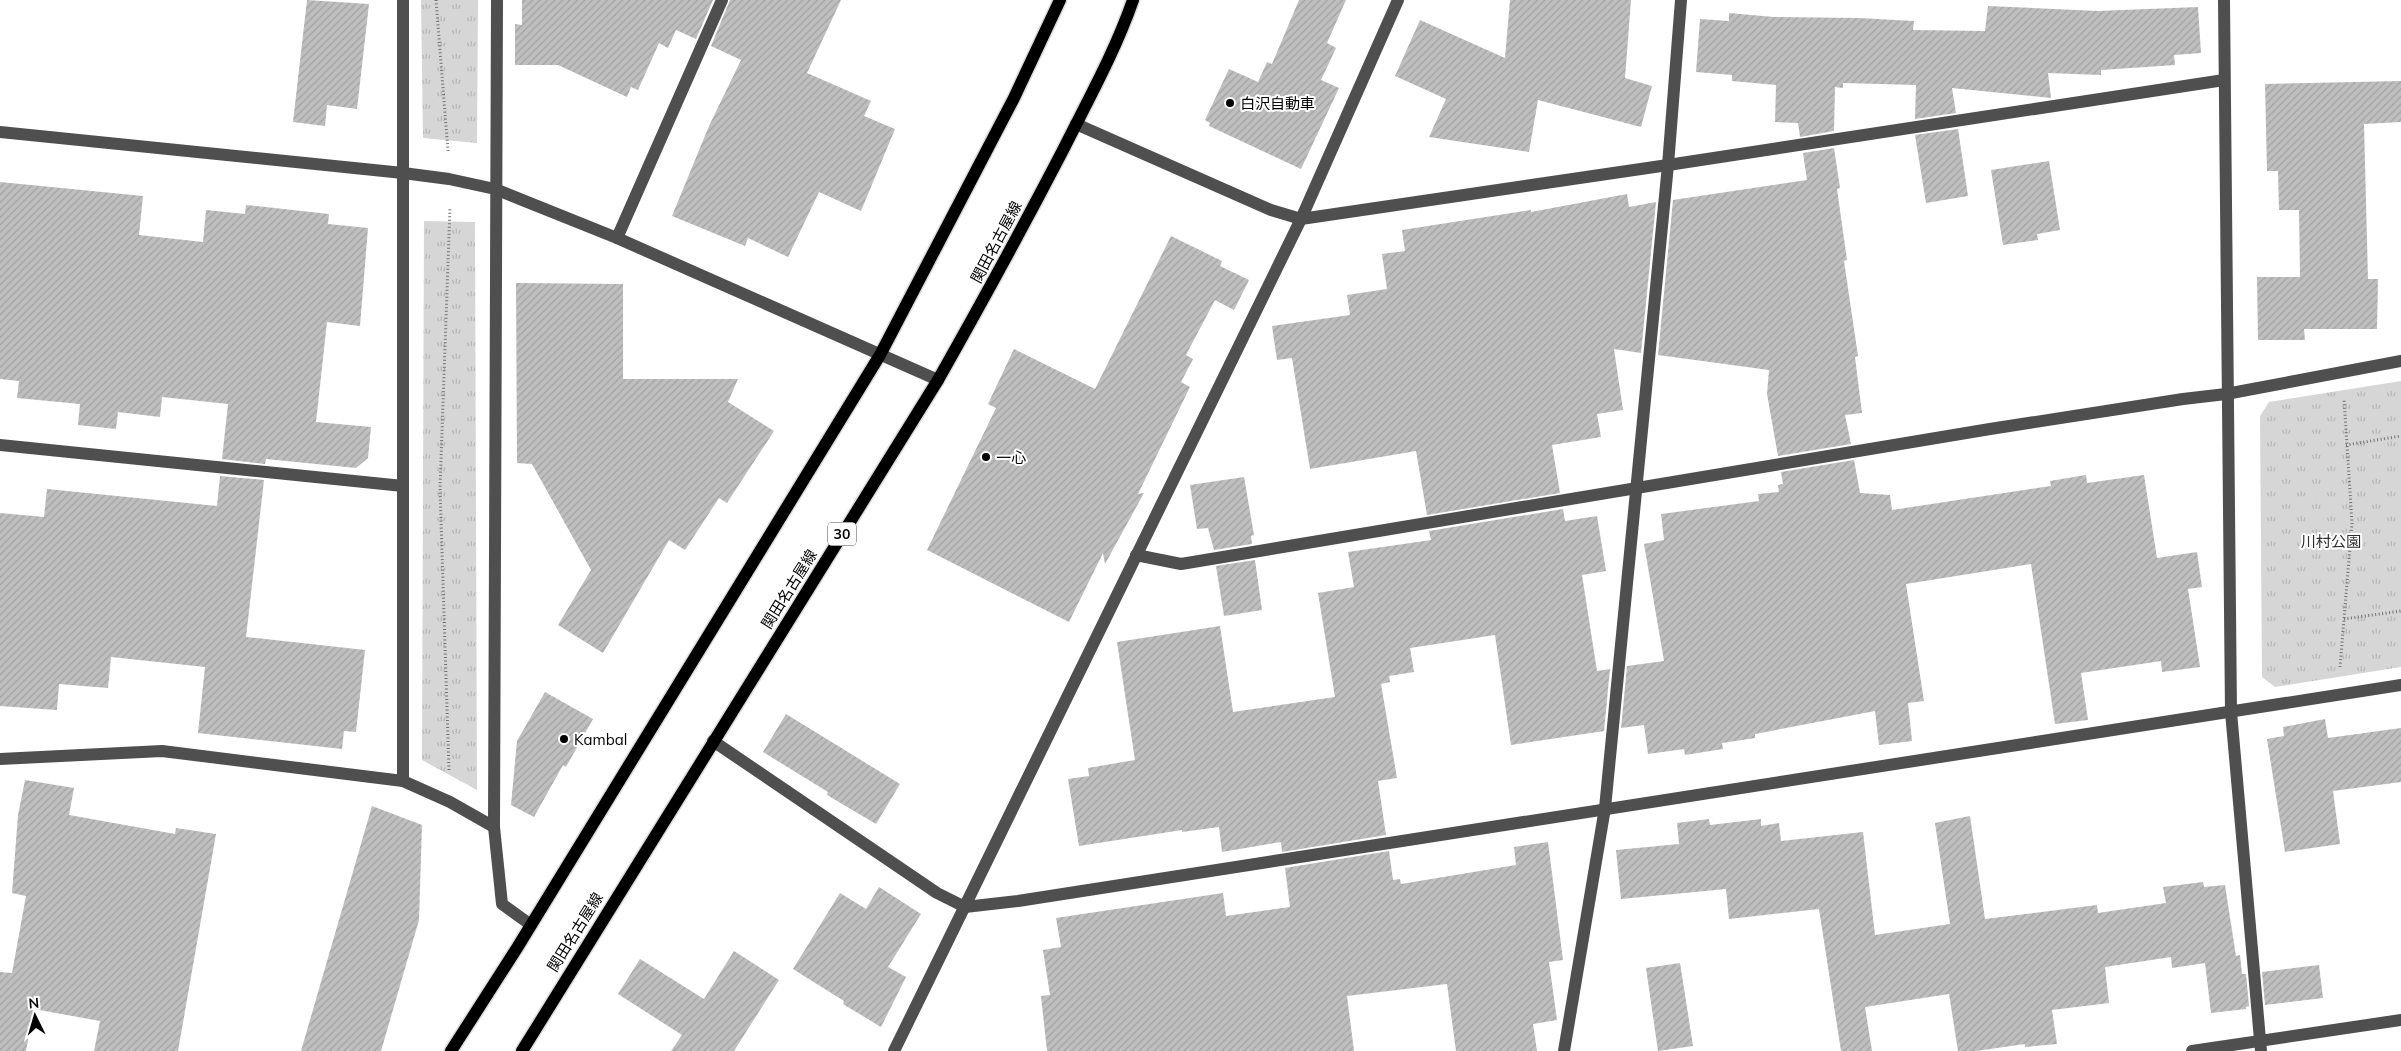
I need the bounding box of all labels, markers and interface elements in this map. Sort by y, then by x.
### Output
place label: 白沢自動車 [1240,94,1315,113]
marker: 白沢自動車 [1224,97,1236,109]
street label: 関田名古屋線 [966,198,1026,286]
place label: 一心 [996,448,1026,467]
marker: 一心 [980,451,992,463]
road number: 30 [828,522,856,546]
park label: 川村公園 [2301,532,2361,551]
street label: 関田名古屋線 [757,546,821,632]
place label: Kambal [574,730,627,749]
marker: Kambal [558,733,570,745]
street label: 関田名古屋線 [543,889,607,975]
north arrow [10,991,60,1041]
text: N [28,994,40,1012]

